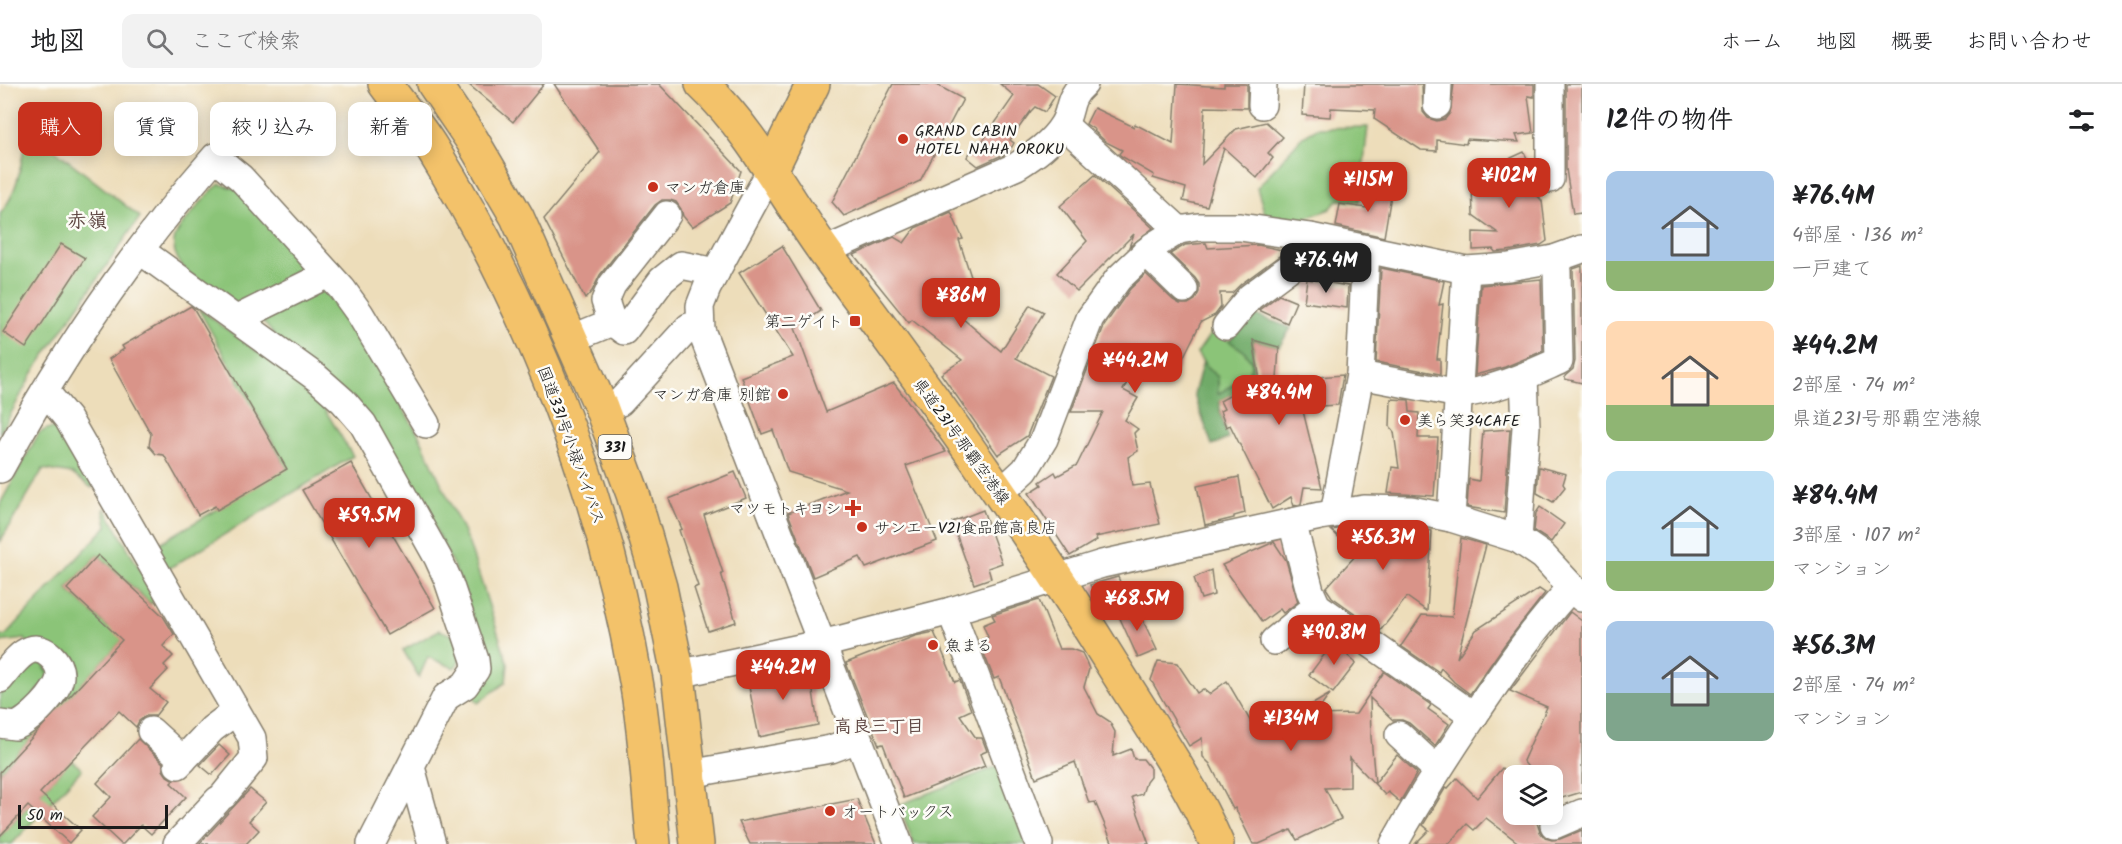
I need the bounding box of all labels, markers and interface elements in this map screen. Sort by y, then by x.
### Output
search box [122,14,542,68]
text: 地図 [30,20,86,65]
icon: search [143,25,176,58]
text: ここで検索 [191,25,301,60]
text: ホーム [1721,26,1783,59]
text: 地図 [1816,26,1858,59]
text: 概要 [1891,26,1933,59]
text: お問い合わせ [1966,26,2092,59]
text: 12件の物件 [1606,100,1733,142]
chip: 購入 [18,102,102,156]
chip: 賃貸 [114,102,198,156]
chip: 絞り込み [210,102,336,156]
chip: 新着 [348,102,432,156]
icon: filters [2065,104,2098,137]
place label: GRAND CABIN HOTEL NAHA OROKU [915,119,1064,162]
marker: GRAND CABIN HOTEL NAHA OROKU [896,132,910,146]
pin: ¥102M [1467,158,1551,209]
text: ¥102M [1481,161,1537,193]
pin: ¥115M [1326,162,1410,213]
text: ¥115M [1343,165,1393,197]
place label: マンガ倉庫 [665,176,745,201]
text: ¥76.4M [1792,176,1874,218]
marker: マンガ倉庫 [646,180,660,194]
icon: home [1654,195,1726,267]
district label: 赤嶺 [67,206,107,238]
text: 4部屋 · 136 m² [1792,220,1923,252]
pin: ¥76.4M [1277,243,1375,294]
text: ¥76.4M [1294,246,1358,278]
text: 一戸建て [1792,254,1872,286]
pin: ¥86M [925,278,997,329]
text: ¥86M [936,281,986,313]
place label: 第二ゲイト [765,310,843,335]
marker: 第二ゲイト [848,314,862,328]
text: ¥44.2M [1792,326,1877,368]
pin: ¥44.2M [1086,343,1184,394]
icon: home [1654,345,1726,417]
text: ¥44.2M [1102,346,1168,378]
street label: 国道331号小禄バイパス [530,363,611,528]
text: 2部屋 · 74 m² [1792,370,1915,402]
street label: 県道231号那覇空港線 [906,373,1015,510]
pin: ¥84.4M [1230,375,1328,426]
text: ¥84.4M [1246,378,1312,410]
place label: マンガ倉庫 別館 [653,383,771,408]
marker: マンガ倉庫 別館 [776,387,790,401]
text: 県道231号那覇空港線 [1792,404,1981,436]
place label: 美ら笑34CAFE [1417,409,1521,434]
marker: 美ら笑34CAFE [1398,413,1412,427]
road number: 331 [598,435,632,459]
text: ¥84.4M [1792,476,1878,518]
icon: home [1654,495,1726,567]
place label: マツモトキヨシ [729,497,841,522]
pin: ¥59.5M [320,498,418,549]
text: ¥59.5M [338,501,400,533]
marker: マツモトキヨシ [846,501,860,515]
place label: サンエーV21食品館高良店 [874,516,1057,541]
marker: サンエーV21食品館高良店 [855,520,869,534]
pin: ¥56.3M [1334,520,1432,571]
text: 3部屋 · 107 m² [1792,520,1920,552]
text: ¥56.3M [1351,523,1415,555]
text: マンション [1792,554,1891,586]
pin: ¥68.5M [1088,581,1186,632]
text: ¥68.5M [1105,584,1169,616]
pin: ¥90.8M [1285,615,1383,666]
text: ¥90.8M [1302,618,1366,650]
text: ¥56.3M [1792,626,1875,668]
place label: 魚まる [945,634,993,659]
marker: 魚まる [926,638,940,652]
icon: home [1654,645,1726,717]
pin: ¥44.2M [734,650,832,701]
text: ¥44.2M [750,653,816,685]
text: 2部屋 · 74 m² [1792,670,1915,702]
pin: ¥134M [1249,701,1333,752]
text: ¥134M [1263,704,1319,736]
text: マンション [1792,704,1891,736]
district label: 高良三丁目 [834,713,924,742]
map controls [1503,765,1563,825]
button: layers [1503,765,1563,825]
place label: オートバックス [842,800,954,825]
scale bar [18,802,168,830]
text: 50 m [27,803,63,828]
marker: オートバックス [823,804,837,818]

